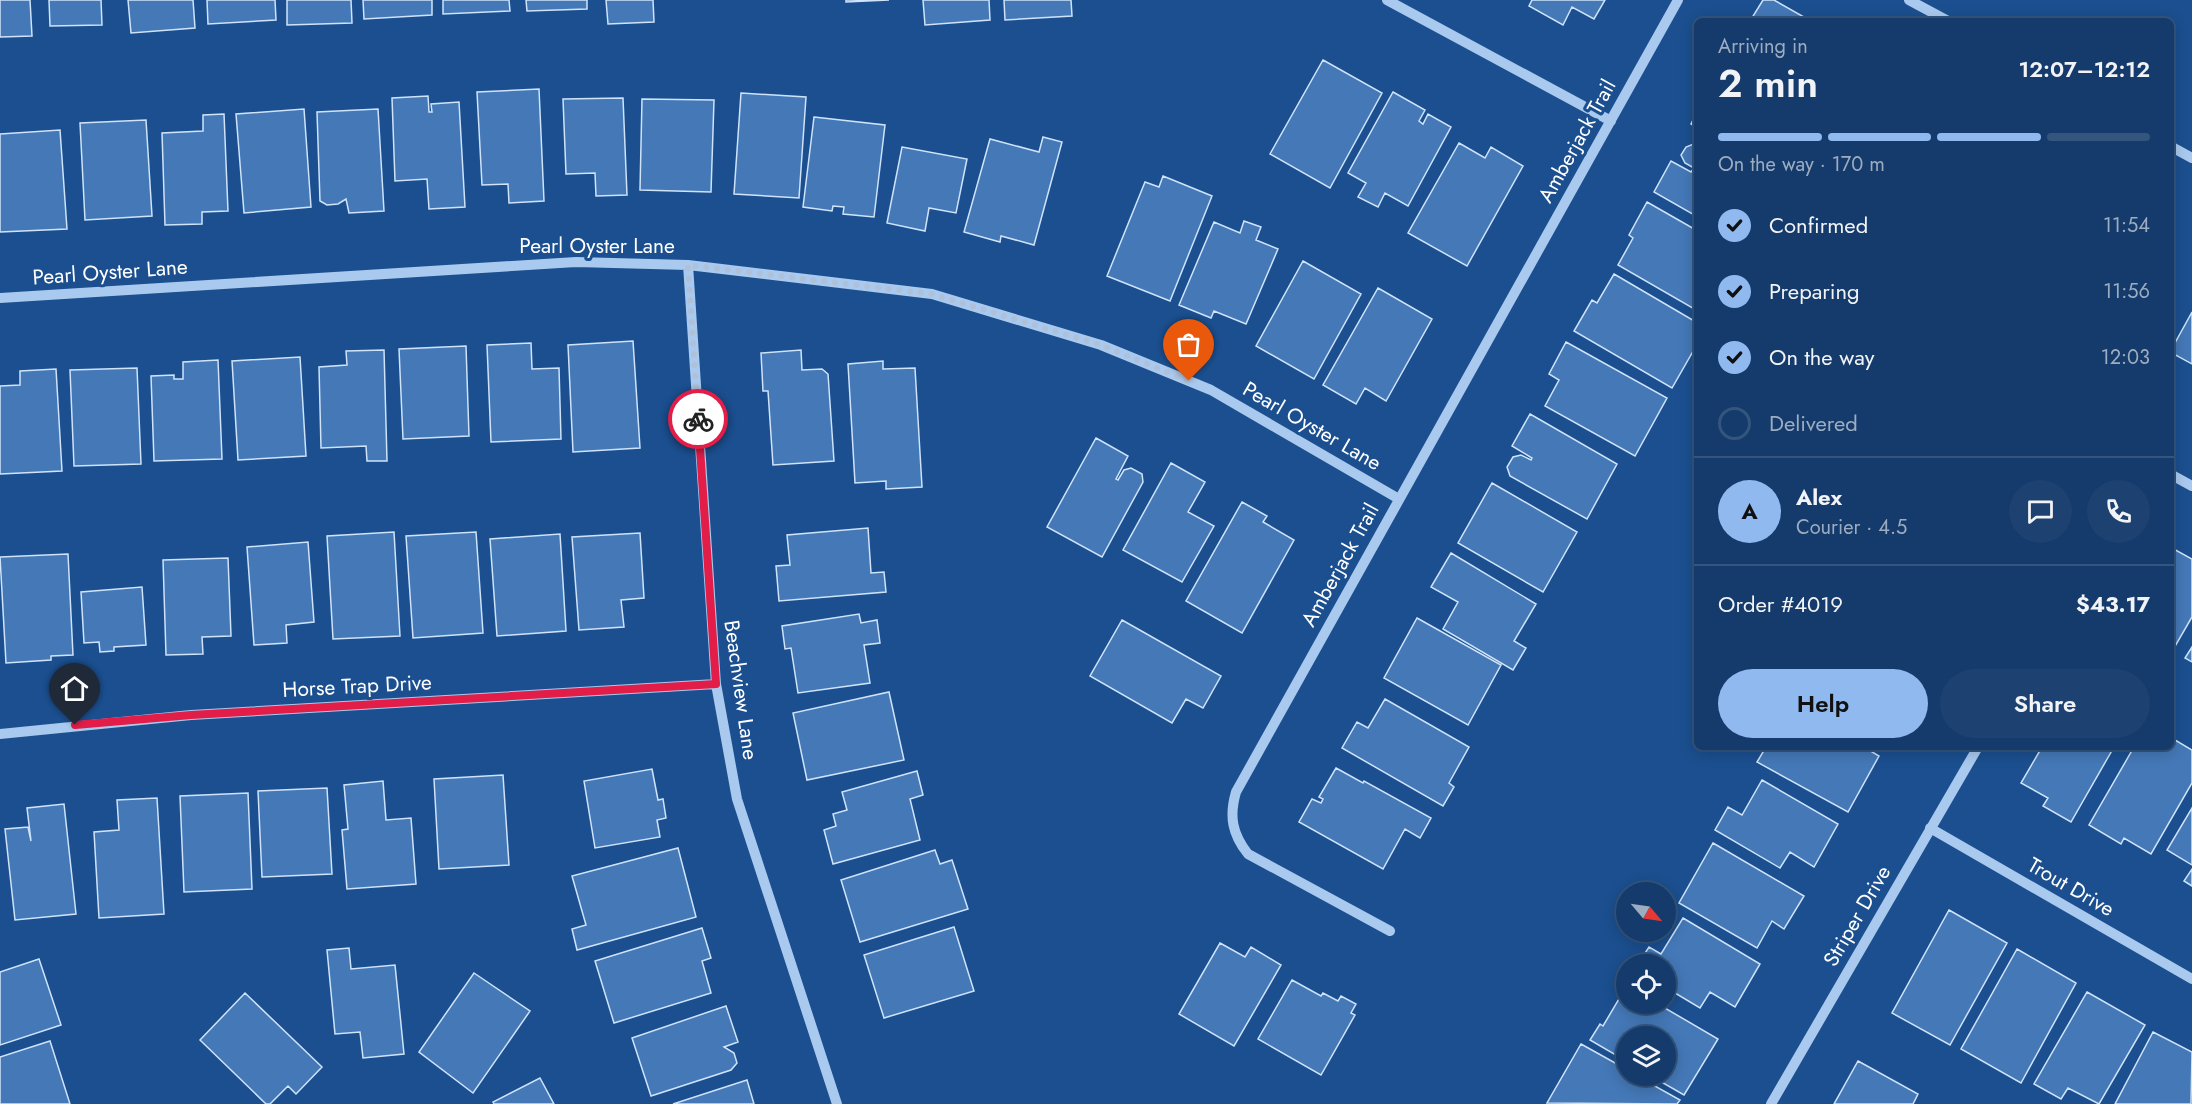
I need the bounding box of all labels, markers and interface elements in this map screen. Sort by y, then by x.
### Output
text: Arriving in [1718,32,1808,61]
text: 12:07–12:12 [2018,53,2150,85]
text: 2 min [1718,55,1818,112]
street label: Amberjack Trail [1531,74,1623,208]
text: On the way · 170 m [1718,150,1885,179]
icon: check [1718,209,1751,242]
text: Confirmed [1769,209,1868,241]
text: 11:54 [2103,211,2150,240]
street label: Pearl Oyster Lane [519,231,675,261]
street label: Pearl Oyster Lane [31,252,189,292]
icon: check [1718,275,1751,308]
text: Preparing [1769,275,1860,307]
text: 11:56 [2103,277,2150,306]
pin [1163,319,1214,381]
icon: bag [1172,328,1205,361]
icon: check [1718,341,1751,374]
text: On the way [1769,341,1874,373]
text: 12:03 [2101,343,2150,372]
street label: Pearl Oyster Lane [1237,374,1387,478]
courier [668,389,728,449]
icon: bike [682,403,715,436]
text: Delivered [1769,407,1858,439]
button: chat [2009,480,2072,543]
button: phone [2087,480,2150,543]
text: Alex [1796,481,1842,513]
text: A [1741,495,1758,527]
street label: Amberjack Trail [1294,498,1386,632]
text: Courier · 4.5 [1796,513,1907,542]
text: Order #4019 [1718,588,1843,620]
text: $43.17 [2076,588,2150,620]
street label: Beachview Lane [716,618,766,762]
pin [49,663,100,725]
street label: Horse Trap Drive [282,667,433,705]
button: Help [1718,669,1928,738]
button: Share [1940,669,2150,738]
icon: home [58,672,91,705]
street label: Trout Drive [2022,850,2120,924]
street label: Striper Drive [1816,860,1898,972]
north arrow [1616,882,1676,942]
map controls [1616,882,1676,1086]
button: locate [1616,954,1676,1014]
button: layers [1616,1026,1676,1086]

